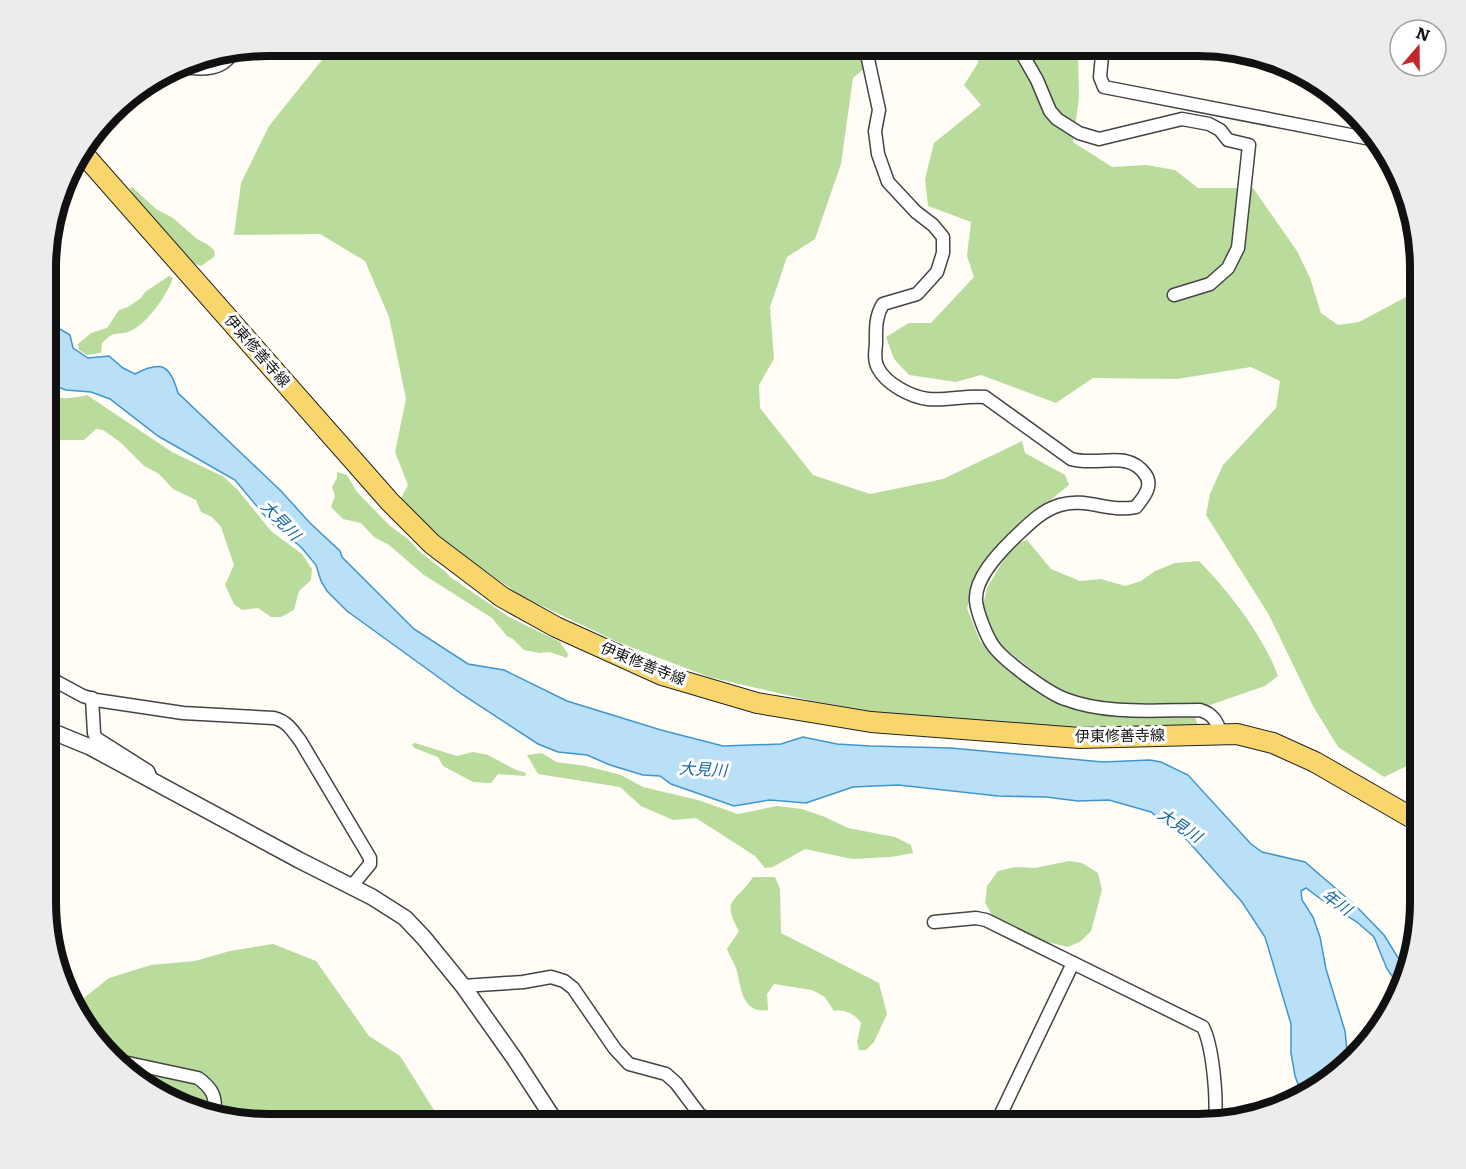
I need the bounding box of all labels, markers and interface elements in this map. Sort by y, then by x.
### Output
north arrow [1388,18,1448,78]
text: N [1413,19,1434,47]
street label: 伊東修善寺線 [220,309,296,392]
water label: 大見川 [256,494,308,546]
street label: 伊東修善寺線 [598,635,690,690]
street label: 伊東修善寺線 [1075,722,1165,747]
water label: 大見川 [678,755,730,781]
water label: 大見川 [1154,801,1209,848]
water label: 年川 [1318,882,1359,921]

